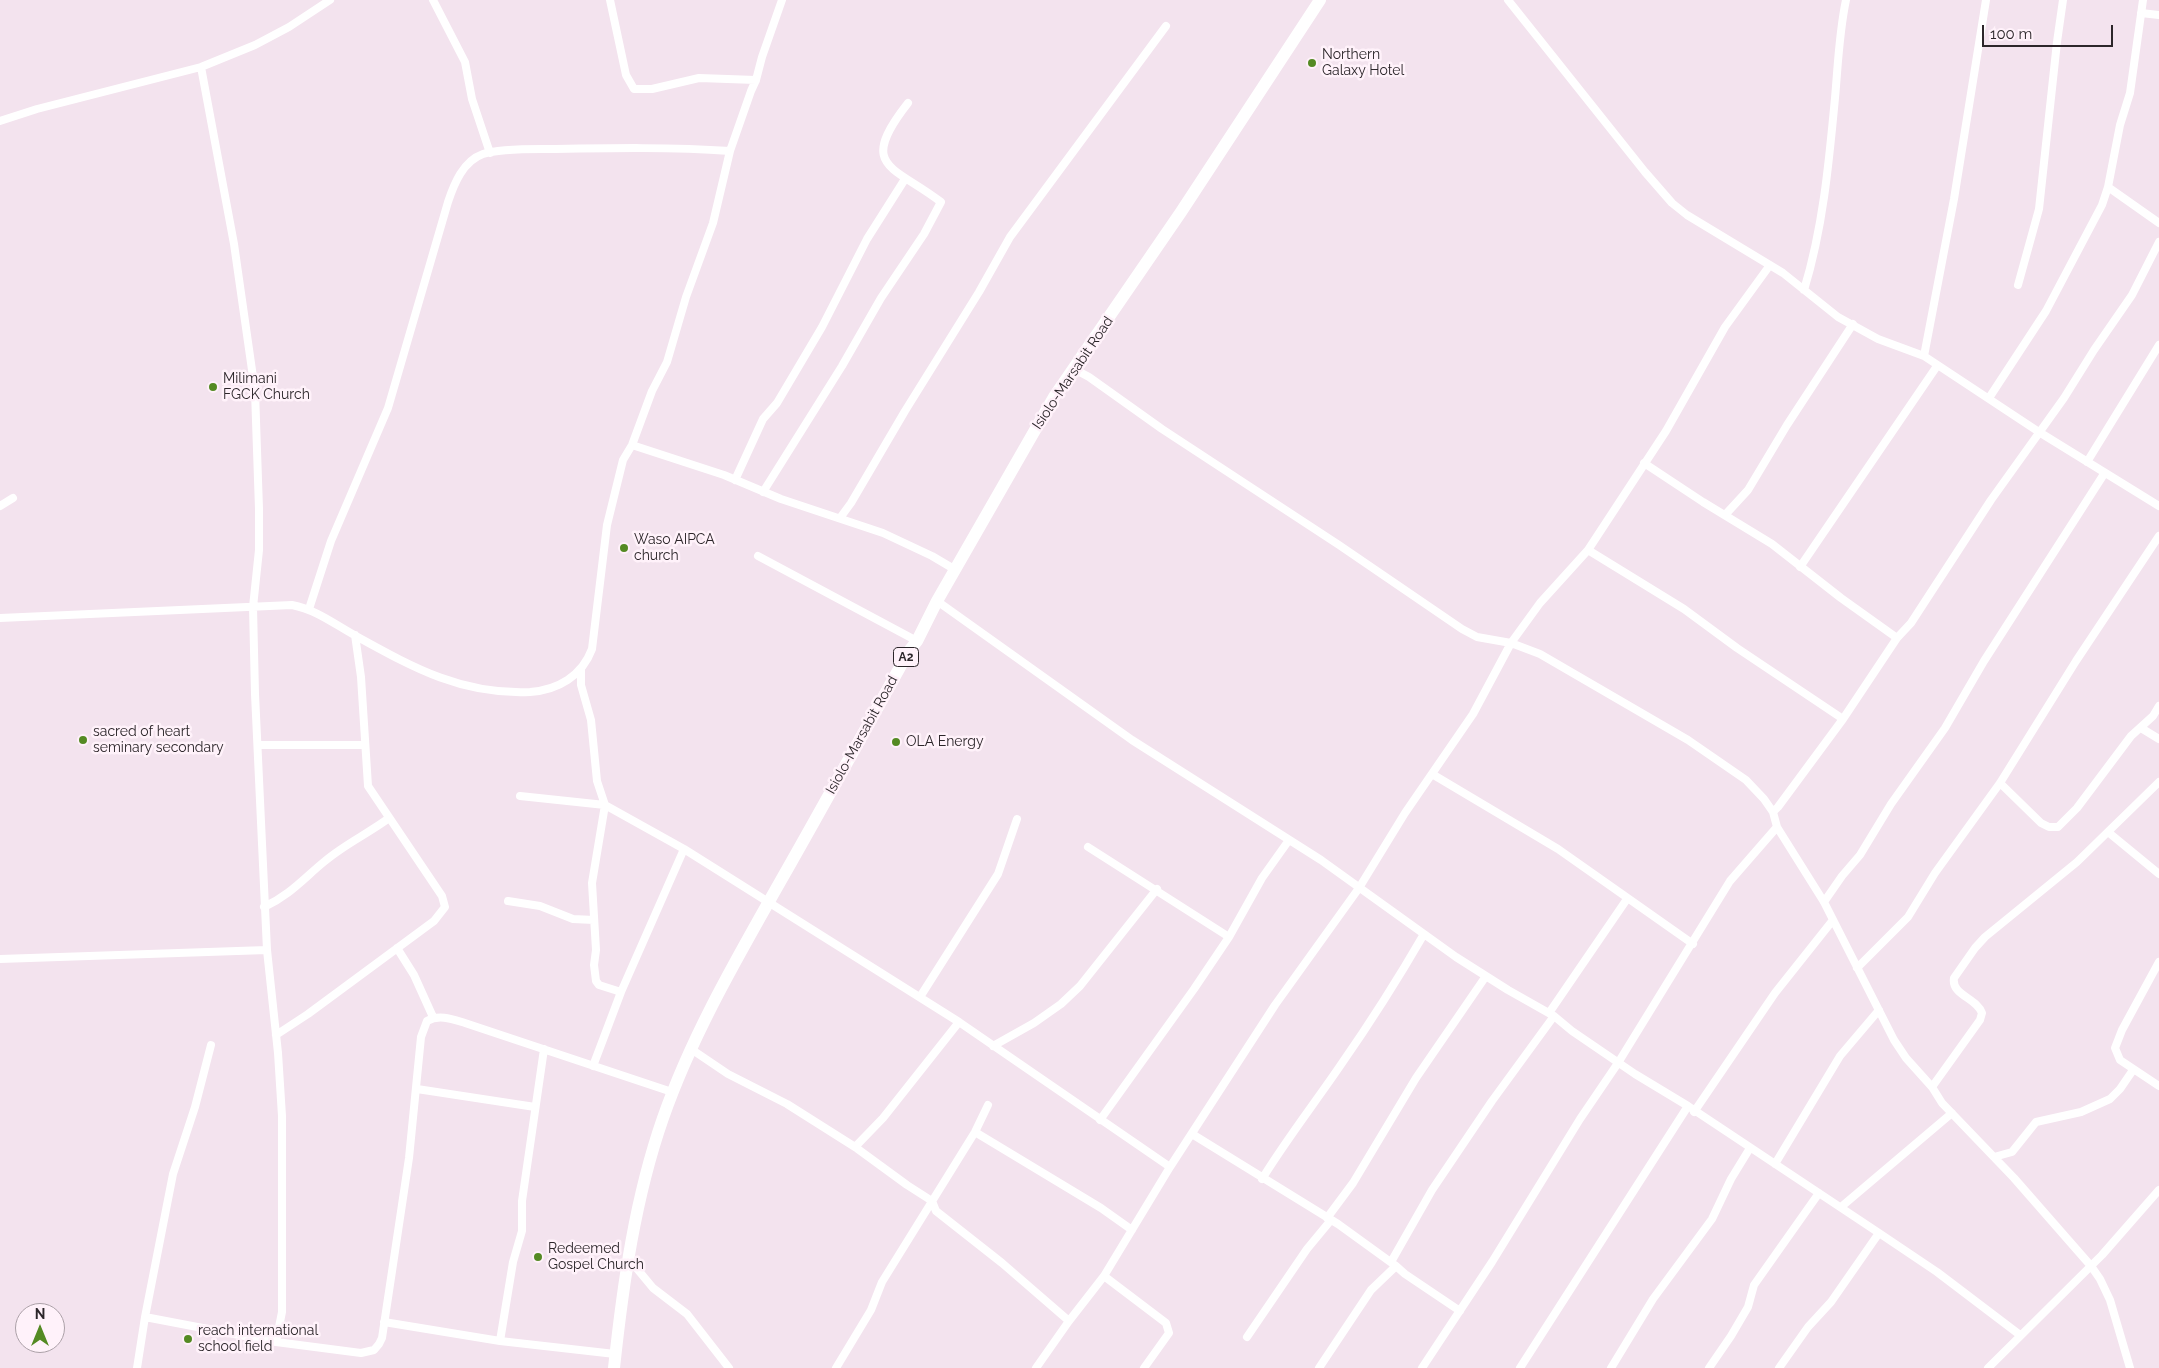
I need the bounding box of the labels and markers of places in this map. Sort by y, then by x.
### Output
place label: Northern Galaxy Hotel [1322,47,1404,80]
marker: Northern Galaxy Hotel [1306,57,1318,69]
place label: Milimani FGCK Church [223,371,310,404]
marker: Milimani FGCK Church [207,381,219,393]
place label: Waso AIPCA church [634,532,715,564]
marker: Waso AIPCA church [618,542,630,554]
place label: sacred of heart seminary secondary [93,724,224,756]
marker: sacred of heart seminary secondary [77,734,89,746]
place label: OLA Energy [906,734,983,750]
marker: OLA Energy [890,736,902,748]
place label: Redeemed Gospel Church [548,1241,644,1274]
marker: Redeemed Gospel Church [532,1251,544,1263]
place label: reach international school field [198,1323,318,1355]
marker: reach international school field [182,1333,194,1345]

